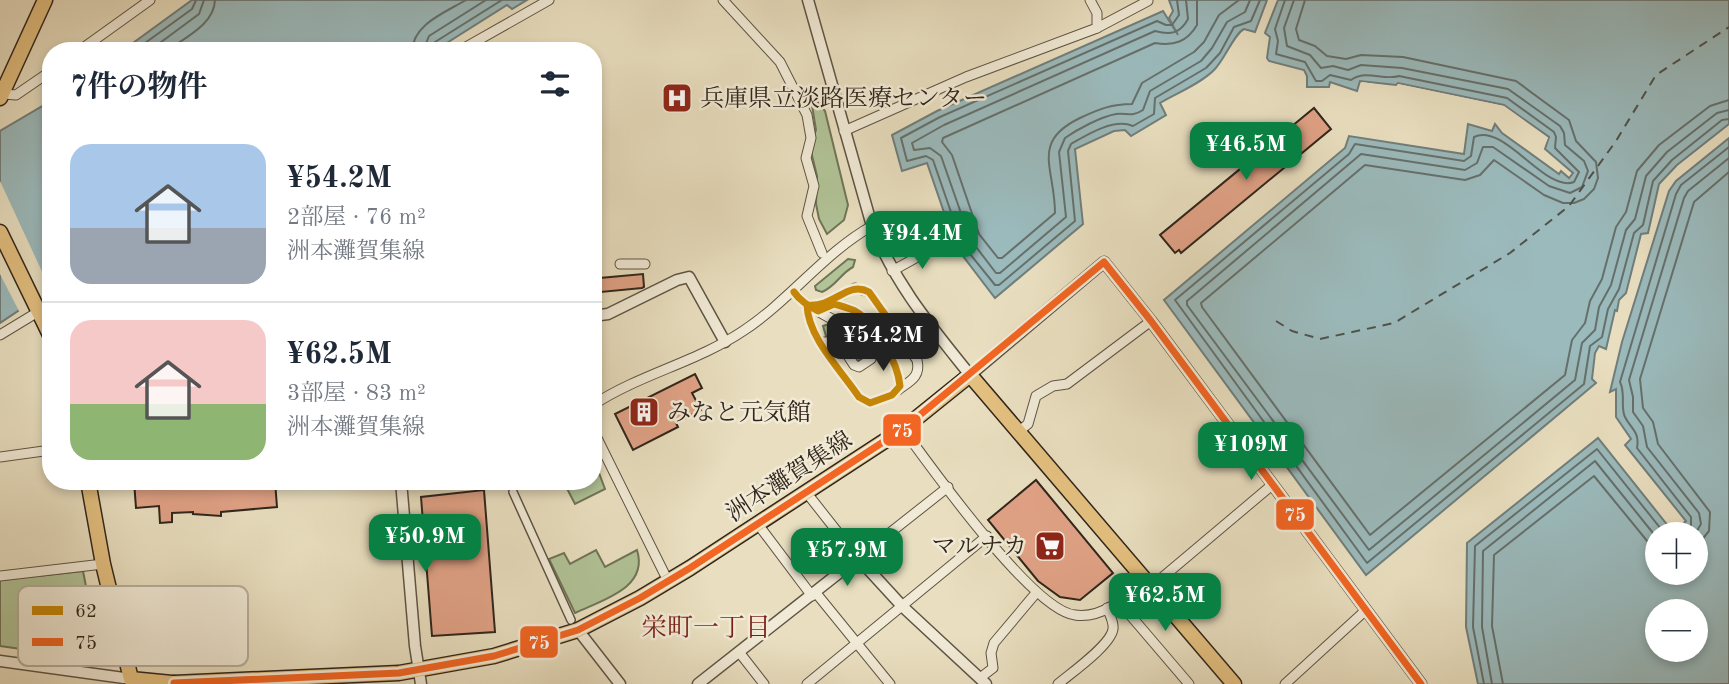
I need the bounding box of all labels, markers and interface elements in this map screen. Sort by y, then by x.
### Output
icon: filters [536,65,574,103]
text: 7件の物件 [70,73,207,103]
hospital icon: 兵庫県立淡路医療センター [660,81,694,115]
place label: 兵庫県立淡路医療センター [700,85,987,112]
pin: ¥46.5M [1189,122,1303,182]
text: ¥46.5M [1206,133,1286,156]
text: ¥54.2M [287,164,392,194]
icon: home [126,172,210,256]
text: 2部屋 · 76 m² [287,206,426,229]
pin: ¥94.4M [865,212,979,271]
text: ¥94.4M [882,222,962,245]
text: 洲本灘賀集線 [287,240,425,263]
pin: ¥54.2M [826,314,940,373]
text: ¥54.2M [843,324,923,347]
text: ¥62.5M [287,340,392,370]
icon: home [126,348,210,432]
text: 3部屋 · 83 m² [287,382,426,405]
building icon: みなと元気館 [627,395,661,429]
place label: みなと元気館 [667,399,811,426]
line badge: 75 [882,413,922,447]
text: 洲本灘賀集線 [287,416,425,439]
pin: ¥109M [1202,422,1300,482]
text: 75 [891,423,913,442]
street label: 洲本灘賀集線 [722,426,857,527]
text: ¥109M [1214,433,1288,456]
line badge: 75 [1275,498,1315,531]
text: 75 [1284,507,1306,526]
pin: ¥50.9M [368,514,482,574]
map controls [1645,522,1708,662]
button: + [1645,522,1708,585]
text: ¥50.9M [385,525,465,548]
pin: ¥57.9M [790,528,904,588]
supermarket icon: マルナカ [1033,529,1067,563]
place label: マルナカ [931,535,1027,560]
text: ¥57.9M [807,539,887,562]
pin: ¥62.5M [1108,574,1222,633]
text: ¥62.5M [1125,584,1205,607]
legend [18,586,248,666]
button: − [1645,599,1708,662]
text: 62 [75,603,97,622]
district label: 栄町一丁目 [641,614,771,642]
line badge: 75 [519,625,559,659]
text: 75 [75,635,97,654]
text: 75 [528,635,550,654]

